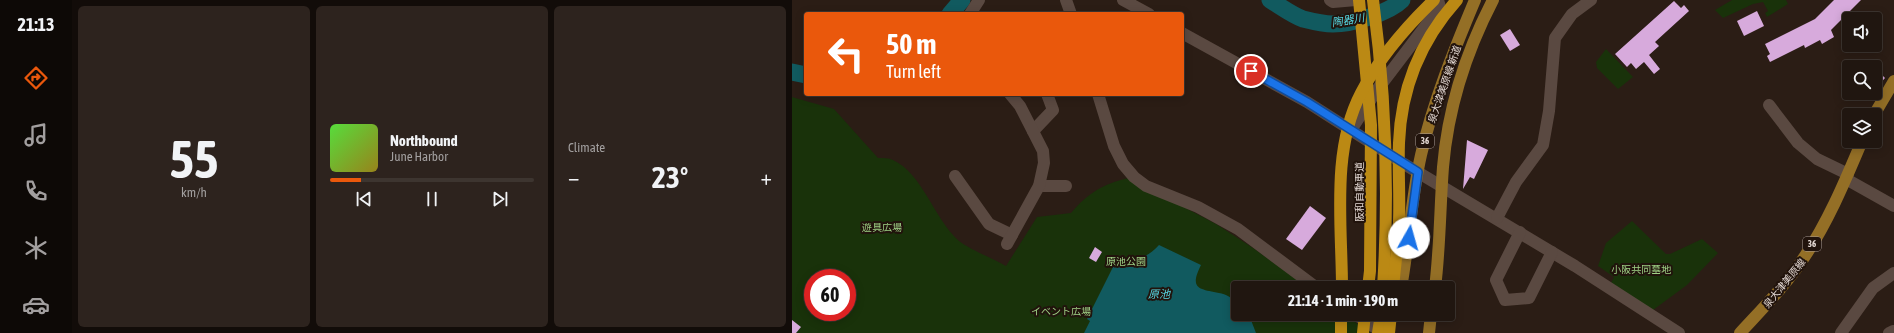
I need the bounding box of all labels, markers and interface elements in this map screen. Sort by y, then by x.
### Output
water label: 陶器川 [1331,11,1366,29]
map controls [1842,12,1882,148]
button: sound [1842,12,1882,52]
text: 21:13 [17,14,55,35]
icon: left [820,28,872,80]
text: 50 m [886,28,936,60]
street label: 泉大津美原線 新道 [1426,44,1463,124]
pin [1234,54,1268,88]
icon: arrive [1240,60,1262,82]
button: search [1842,60,1882,100]
text: Turn left [886,61,941,82]
icon: directions [22,64,50,92]
button: layers [1842,108,1882,148]
icon: music [22,121,50,149]
text: 55 [170,129,218,189]
text: Northbound [390,132,458,149]
road number: 36 [1416,134,1434,148]
text: Climate [568,140,605,155]
text: June Harbor [390,149,448,164]
text: 23° [652,160,688,194]
street label: 阪和自動車道 [1354,162,1365,222]
text: − [568,164,579,190]
text: + [761,164,772,190]
icon: phone [22,177,50,205]
text: km/h [181,185,207,200]
icon: previous [353,188,375,210]
icon: pause [421,188,443,210]
icon: next [489,188,511,210]
position arrow [1388,217,1430,259]
park label: 遊具広場 [862,222,902,233]
icon: climate [22,234,50,262]
road number: 36 [1803,237,1821,251]
park label: 原池公園 [1106,256,1146,267]
street label: 泉大津美原線 [1761,257,1808,310]
park label: 小阪共同墓地 [1611,264,1672,275]
speed limit sign: 60 [804,269,856,321]
water label: 原池 [1148,288,1171,300]
icon: car [22,291,50,319]
text: 21:14 · 1 min · 190 m [1288,292,1398,309]
park label: イベント広場 [1031,306,1091,317]

